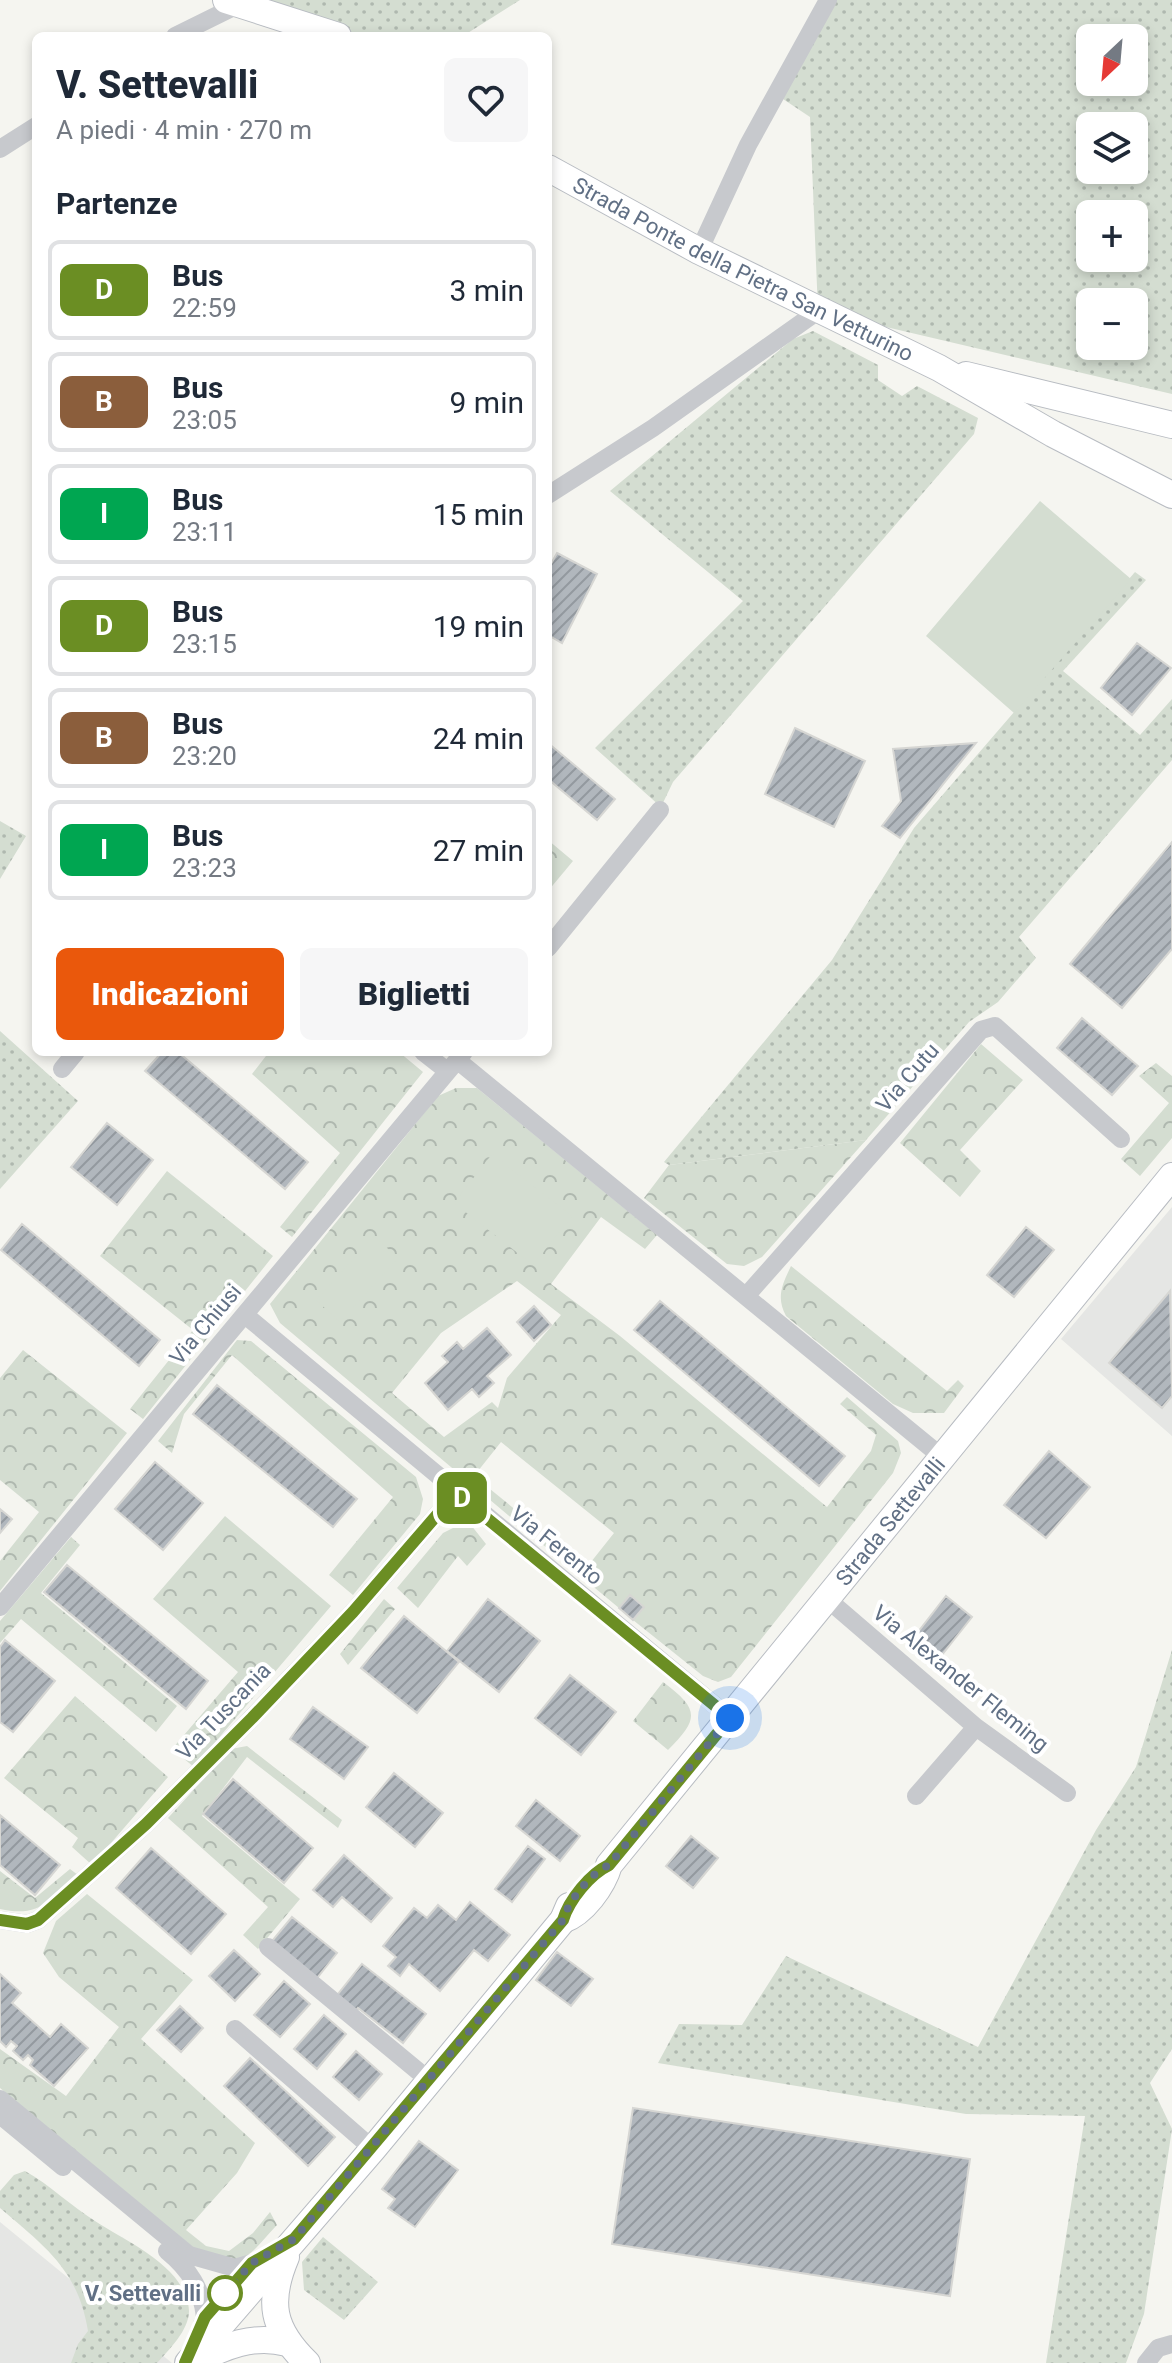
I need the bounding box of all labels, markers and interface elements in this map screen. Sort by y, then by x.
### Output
north arrow [1076,24,1148,96]
map controls [1076,24,1148,360]
button: heart [444,58,528,142]
text: V. Settevalli [56,63,258,107]
button: layers [1076,112,1148,184]
text: A piedi · 4 min · 270 m [56,115,312,145]
street label: Strada Ponte della Pietra San Vetturino [569,172,917,367]
text: Partenze [56,186,177,221]
button: + [1076,200,1148,272]
text: Bus [172,258,223,293]
text: D [95,273,113,306]
text: 3 min [450,273,524,308]
button: − [1076,288,1148,360]
text: 22:59 [172,293,237,323]
text: Bus [172,370,223,405]
text: B [95,385,113,418]
text: 9 min [450,385,524,420]
text: 23:05 [172,405,237,435]
text: Bus [172,482,223,517]
text: I [100,497,108,530]
text: 15 min [433,497,524,532]
text: 23:11 [172,517,237,547]
text: Bus [172,594,223,629]
text: D [95,609,113,642]
text: 19 min [433,609,524,644]
text: 23:15 [172,629,237,659]
text: Bus [172,706,223,741]
text: B [95,721,113,754]
text: 24 min [433,721,524,756]
text: 23:20 [172,741,237,771]
text: Bus [172,818,223,853]
text: I [100,833,108,866]
text: 27 min [433,833,524,868]
text: 23:23 [172,853,237,883]
button: Indicazioni [56,948,284,1040]
button: Biglietti [300,948,528,1040]
street label: Via Cutu [871,1038,944,1117]
street label: Via Chiusi [165,1279,246,1370]
street label: Strada Settevalli [831,1452,950,1591]
line badge: D [436,1472,488,1524]
text: D [453,1481,471,1514]
street label: Via Ferento [506,1501,608,1590]
street label: Via Alexander Fleming [868,1600,1053,1757]
street label: Via Tuscania [171,1658,276,1765]
your location [710,1698,750,1738]
marker: V. Settevalli [208,2276,242,2310]
place label: V. Settevalli [85,2281,201,2306]

